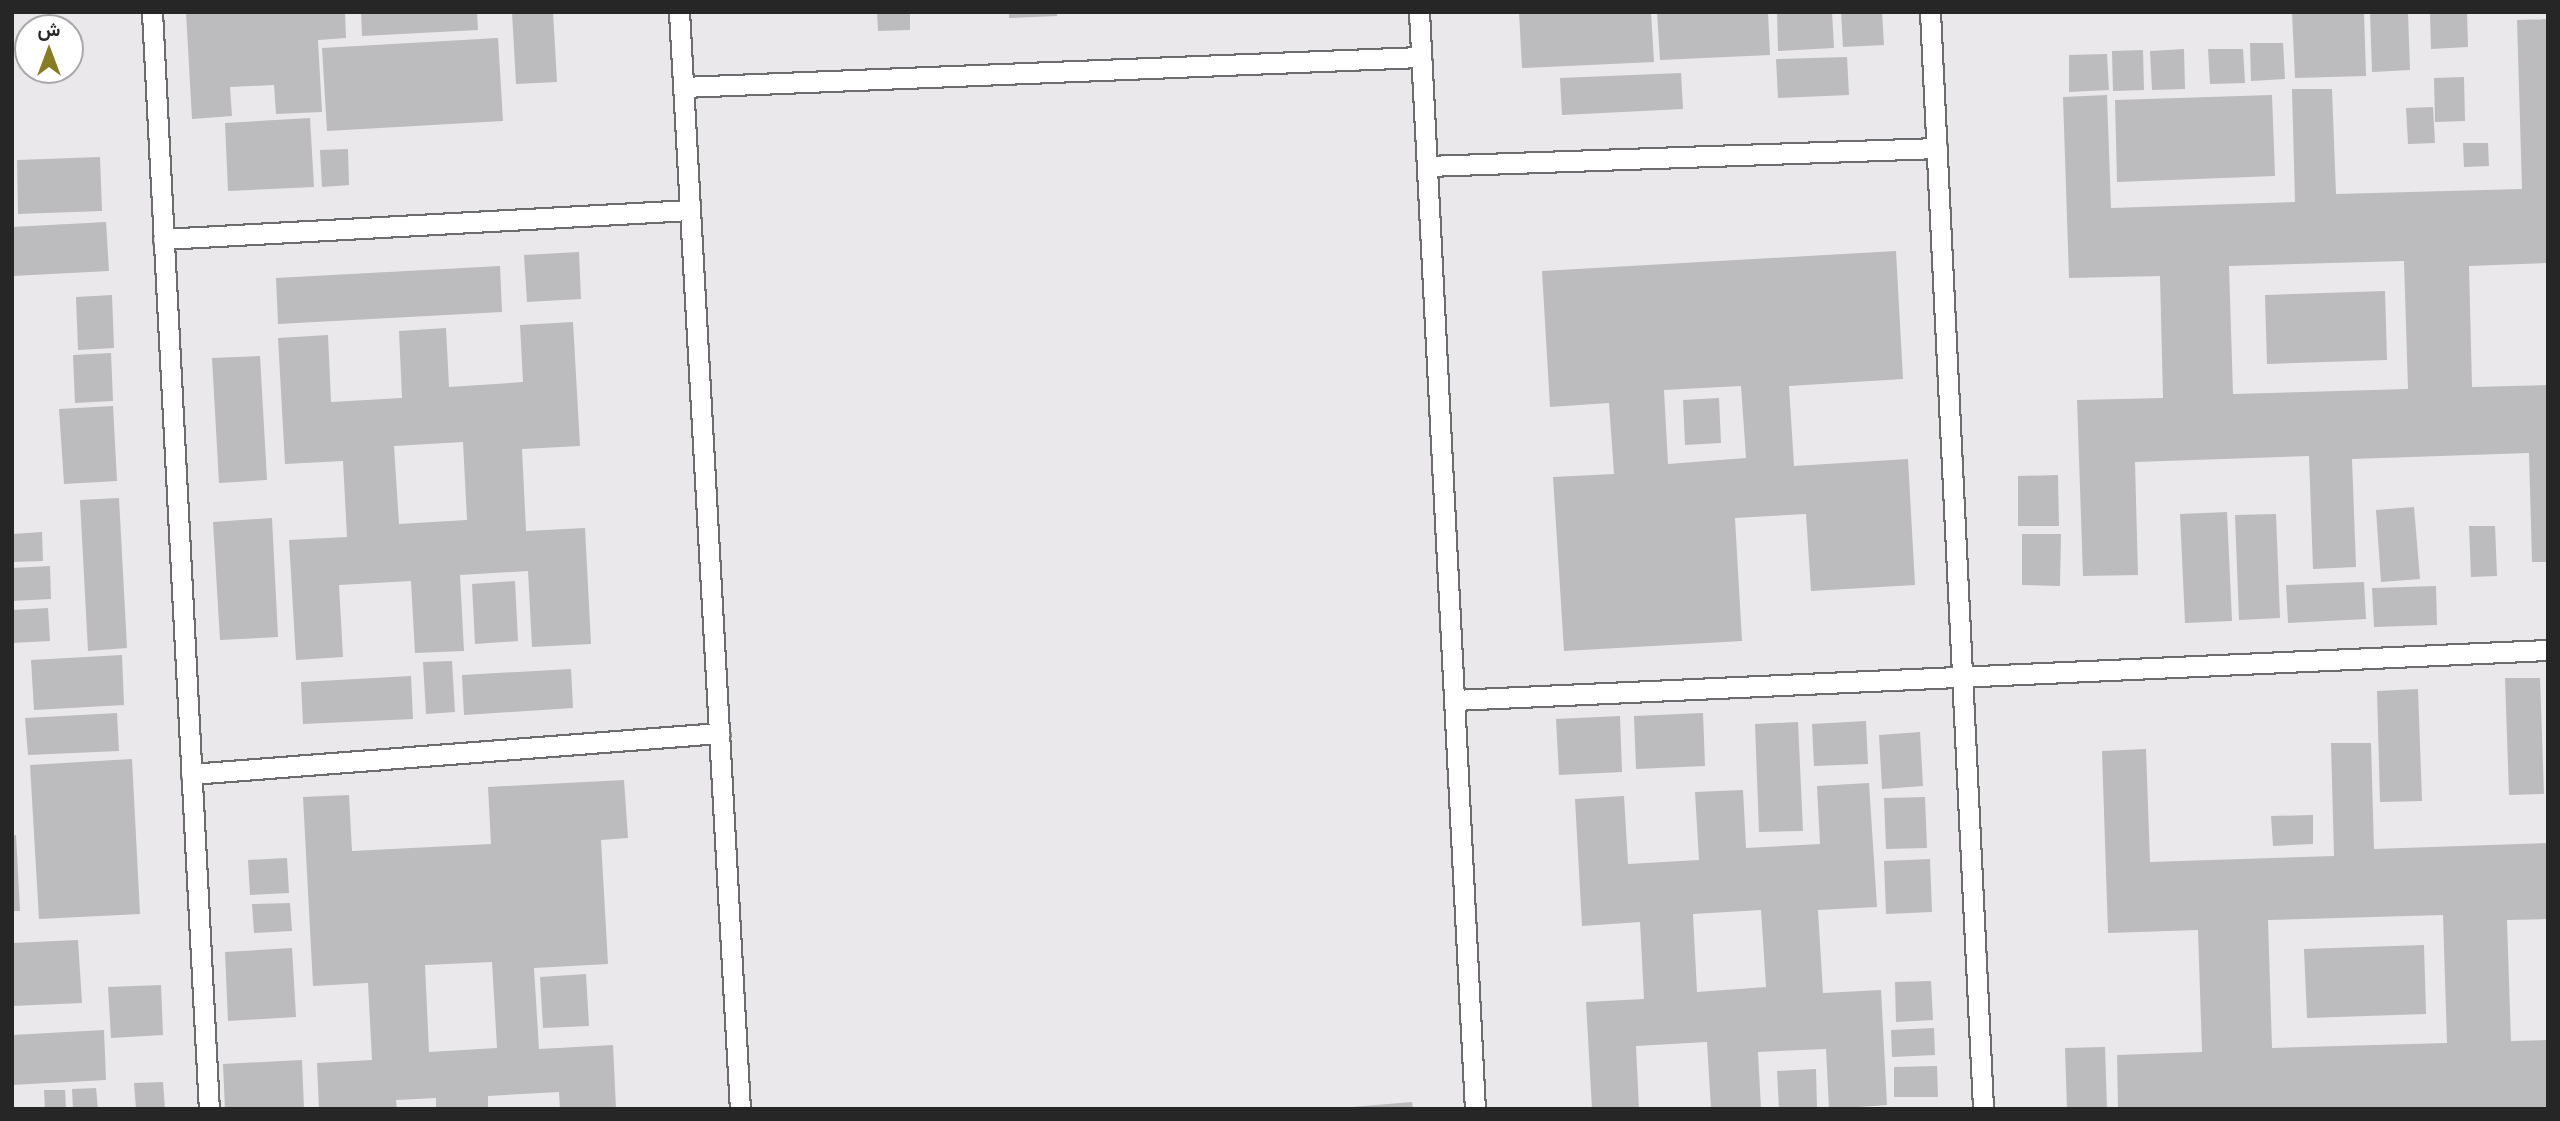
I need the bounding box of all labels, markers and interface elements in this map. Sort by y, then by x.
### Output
north arrow [14,14,84,84]
text: ش [38,18,60,41]

